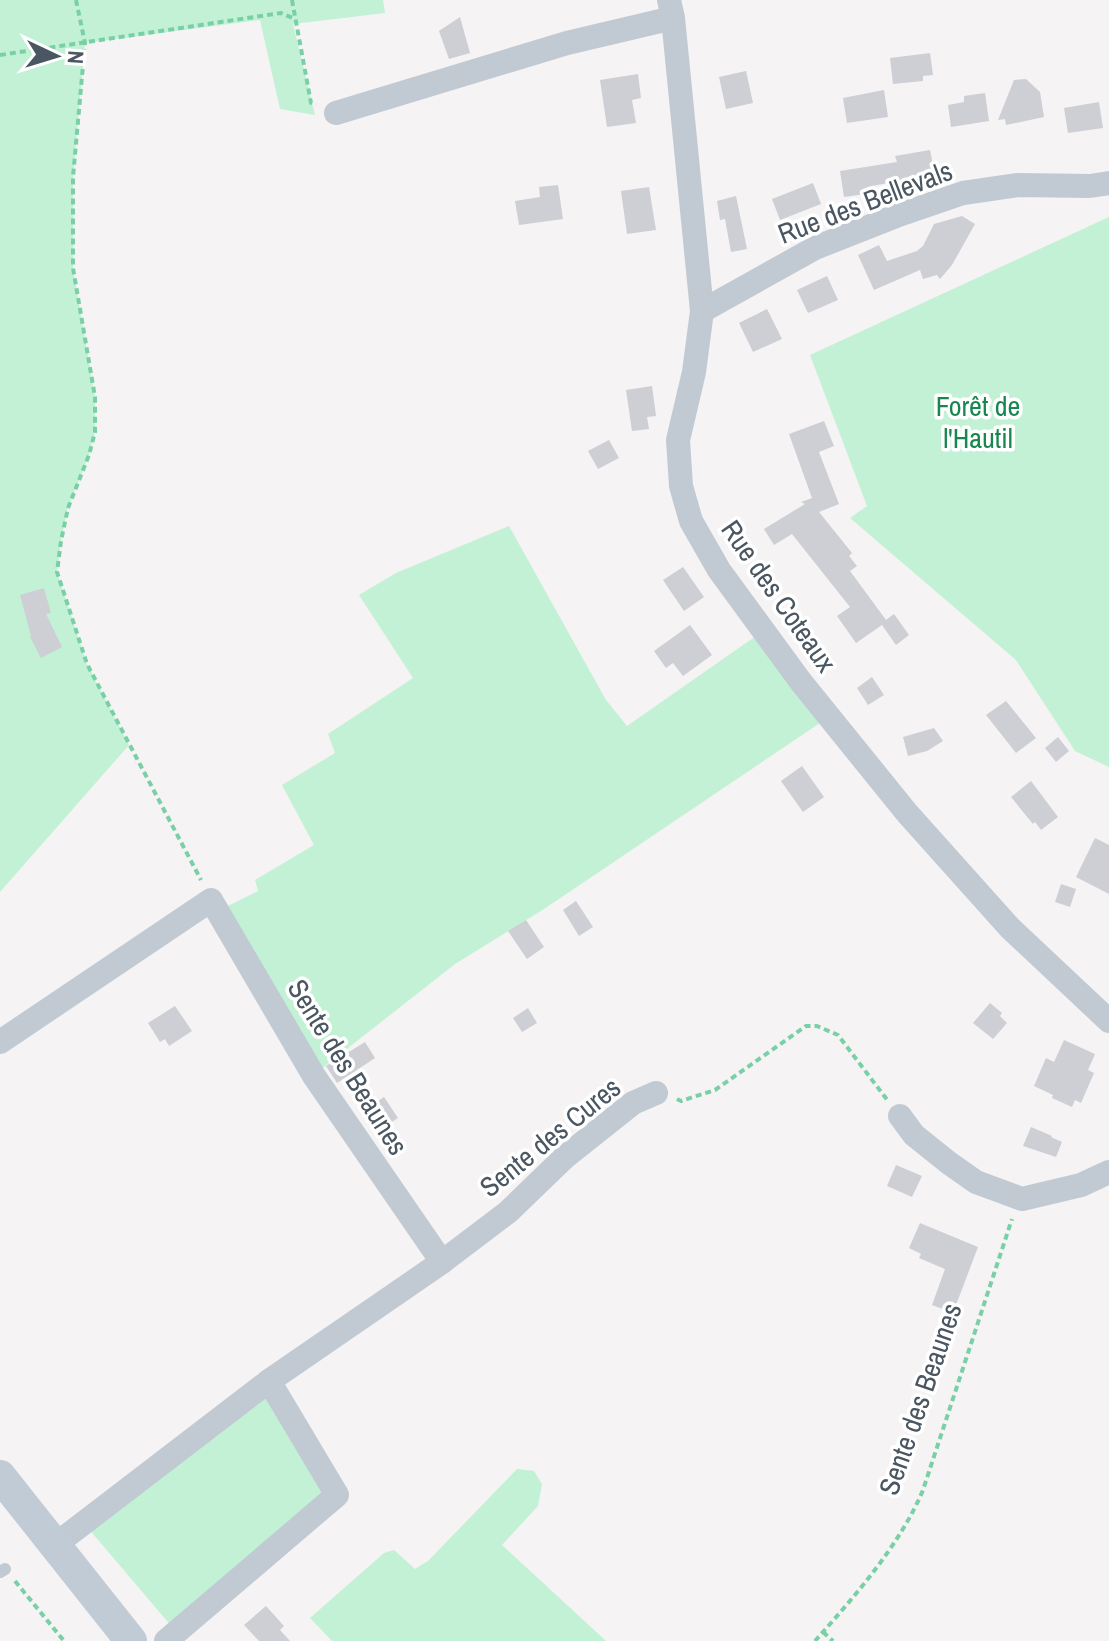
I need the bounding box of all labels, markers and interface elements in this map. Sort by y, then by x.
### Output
north arrow [16,16,96,96]
text: N [61,50,91,65]
street label: Rue des Bellevals [772,151,958,253]
park label: Forêt de l'Hautil [936,387,1020,457]
street label: Rue des Coteaux [713,512,846,680]
street label: Sente des Beaunes [279,972,417,1162]
street label: Sente des Cures [472,1068,628,1206]
street label: Sente des Beaunes [869,1298,971,1500]

